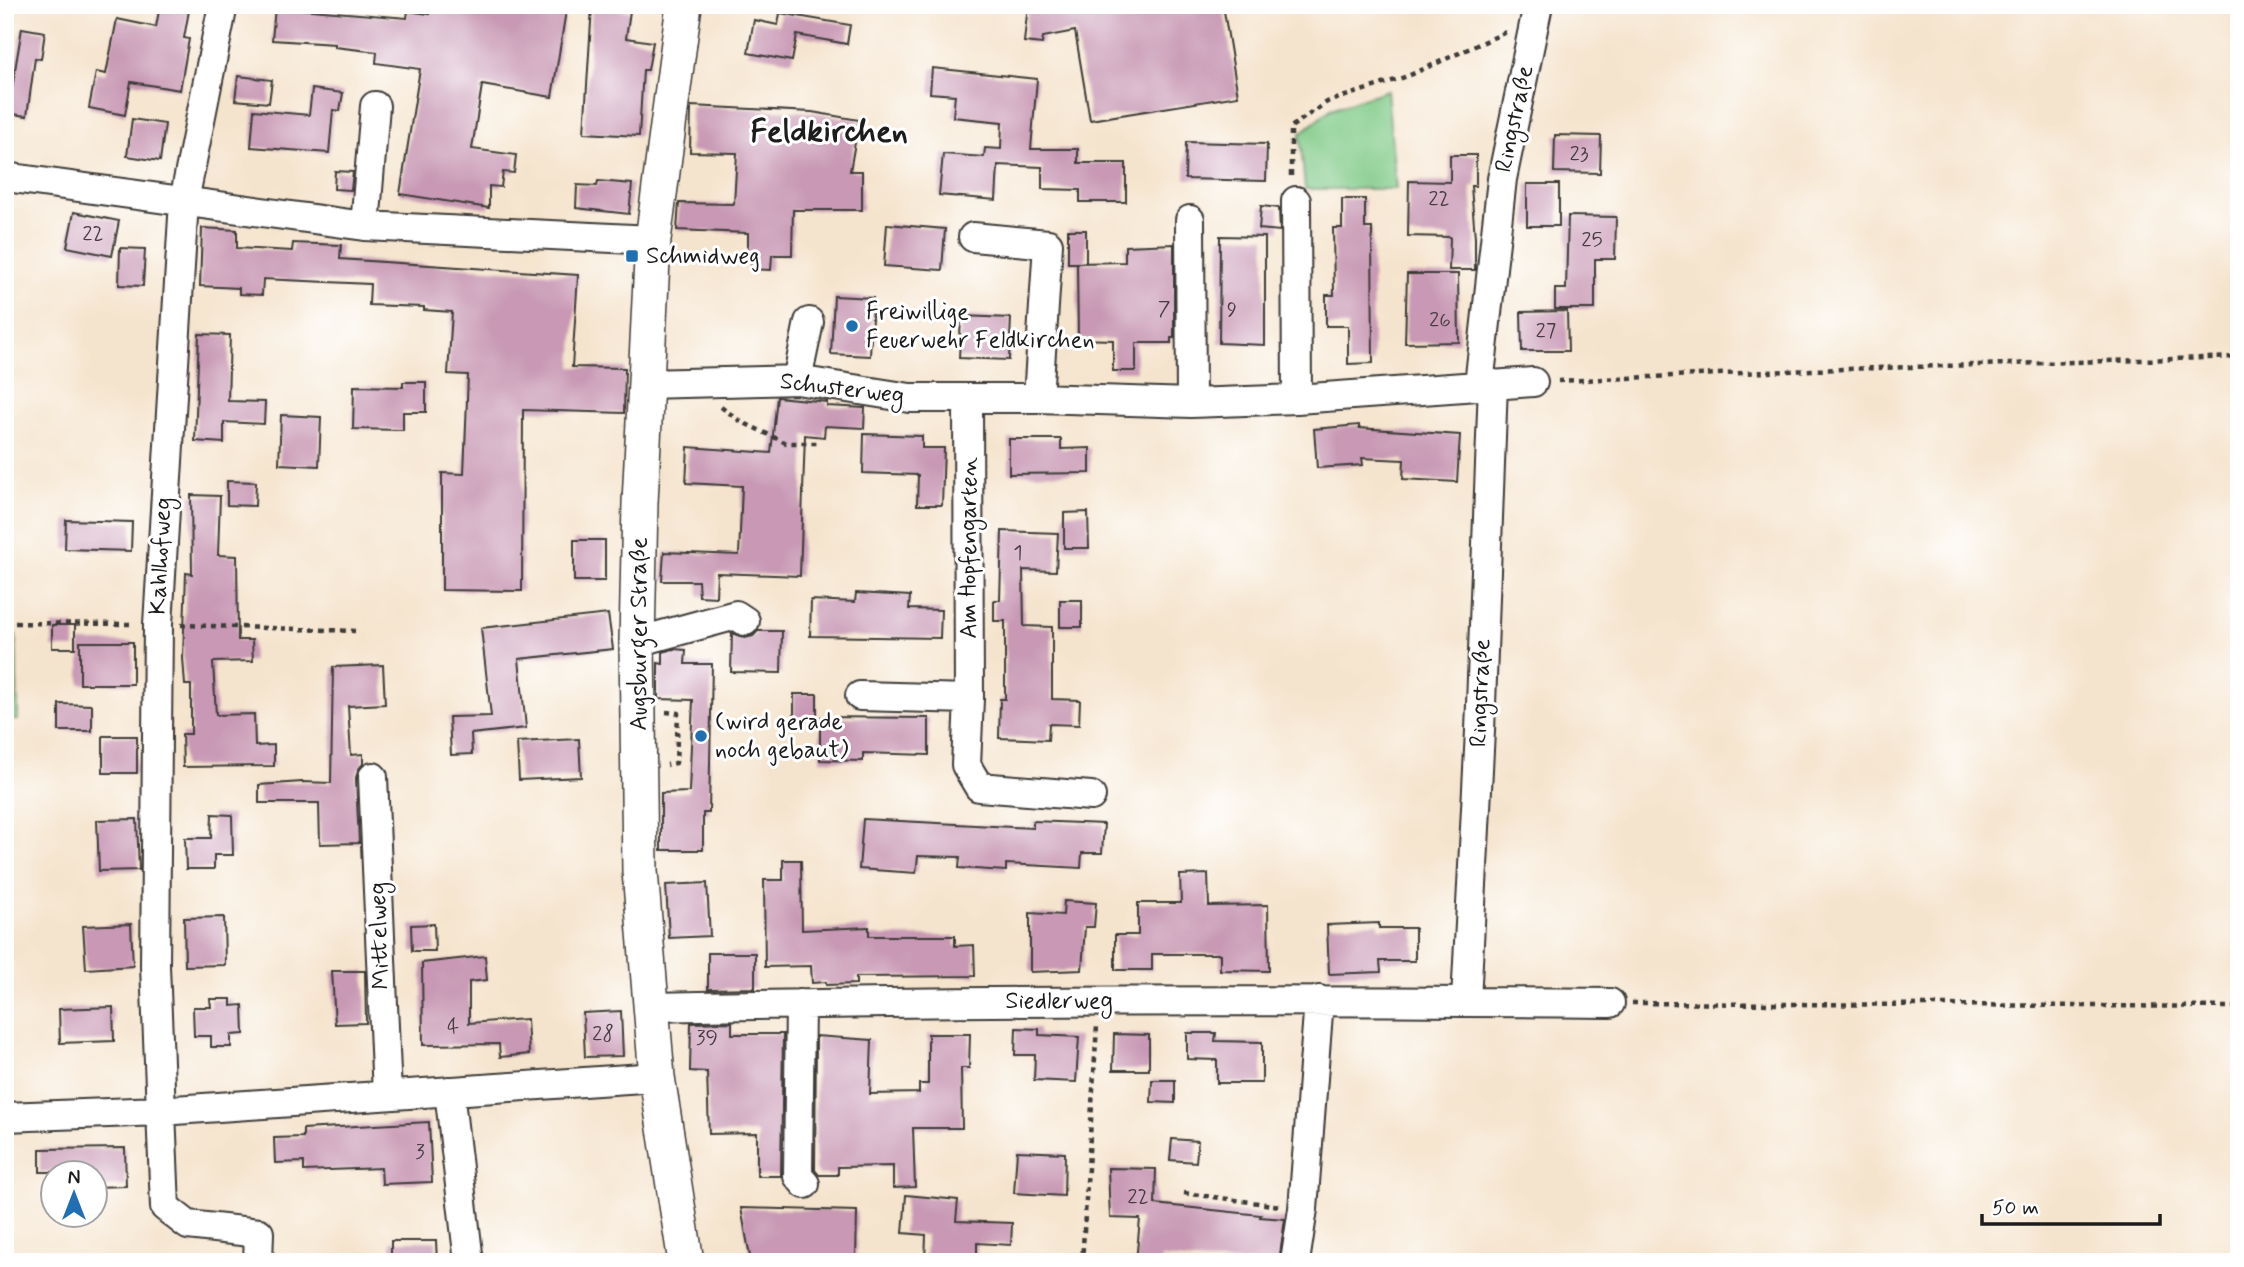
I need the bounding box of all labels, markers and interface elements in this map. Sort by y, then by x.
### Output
street label: Ringstraße [1489,62,1543,176]
district label: Feldkirchen [750,111,908,153]
house number: 23 [1569,140,1589,168]
house number: 22 [1428,185,1450,213]
house number: 22 [82,220,104,248]
house number: 25 [1581,226,1603,254]
place label: Schmidweg [646,241,760,272]
marker: Schmidweg [624,248,640,264]
house number: 7 [1158,295,1171,323]
house number: 9 [1227,296,1237,324]
place label: Freiwillige Feuerwehr Feldkirchen [866,297,1094,356]
house number: 26 [1429,306,1451,334]
house number: 27 [1536,317,1556,345]
marker: Freiwillige Feuerwehr Feldkirchen [844,318,860,334]
street label: Schusterweg [778,366,906,414]
street label: Am Hopfengarten [954,457,987,639]
street label: Kahlhofweg [142,496,182,616]
street label: Augsburger Straße [624,537,658,731]
house number: 1 [1013,539,1023,567]
street label: Ringstraße [1464,638,1500,748]
place label: (wird gerade noch gebaut) [715,707,849,766]
marker: (wird gerade noch gebaut) [693,728,709,744]
street label: Mittelweg [363,882,399,990]
street label: Siedlerweg [1005,986,1113,1019]
house number: 4 [447,1013,459,1041]
house number: 28 [592,1020,614,1048]
house number: 39 [696,1024,718,1052]
house number: 3 [415,1138,425,1166]
north arrow [38,1158,108,1228]
text: N [68,1166,80,1191]
house number: 22 [1127,1183,1149,1211]
scale bar [1982,1183,2160,1227]
text: 50 m [1992,1194,2039,1222]

